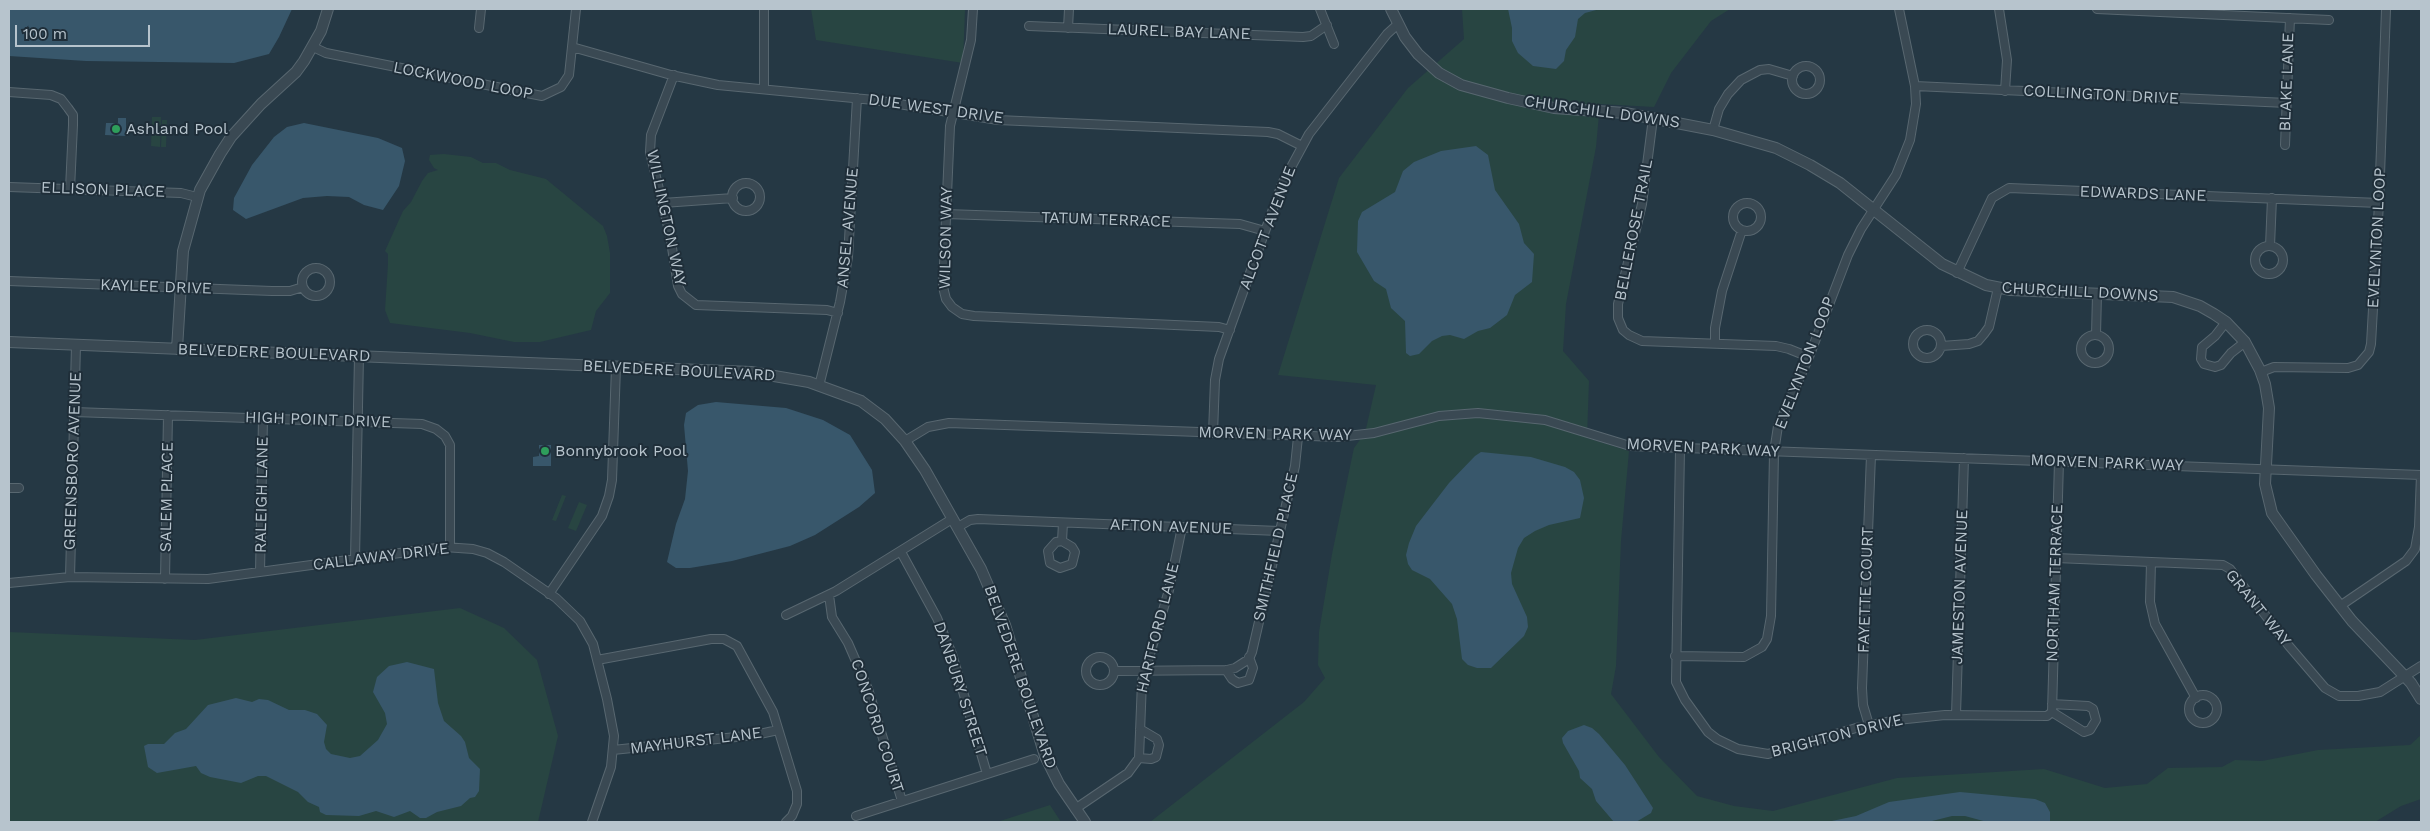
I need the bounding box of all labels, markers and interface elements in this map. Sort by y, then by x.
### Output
scale bar [18,15,152,47]
street label: LAUREL BAY LANE [1107,20,1251,44]
text: 100 m [23,25,67,43]
street label: BLAKE LANE [2276,32,2298,132]
street label: LOCKWOOD LOOP [392,58,534,104]
street label: COLLINGTON DRIVE [2023,81,2179,109]
street label: DUE WEST DRIVE [867,90,1005,128]
street label: CHURCHILL DOWNS [1523,92,1681,132]
place label: Ashland Pool [126,119,228,139]
marker: Ashland Pool [110,123,122,135]
street label: WILLINGTON WAY [642,148,690,288]
street label: BELLEROSE TRAIL [1611,158,1657,302]
street label: ALCOTT AVENUE [1236,164,1300,292]
street label: ANSEL AVENUE [833,167,863,289]
street label: EVELYNTON LOOP [2364,167,2390,309]
street label: ELLISON PLACE [41,178,165,202]
street label: EDWARDS LANE [2079,182,2207,206]
street label: WILSON WAY [936,187,956,289]
street label: TATUM TERRACE [1041,208,1171,232]
street label: KAYLEE DRIVE [100,275,212,299]
street label: CHURCHILL DOWNS [2001,278,2159,306]
street label: EVELYNTON LOOP [1771,294,1839,432]
street label: BELVEDERE BOULEVARD [177,340,371,366]
street label: BELVEDERE BOULEVARD [582,356,776,386]
street label: GREENSBORO AVENUE [60,371,86,551]
street label: HIGH POINT DRIVE [245,408,391,432]
street label: MORVEN PARK WAY [1198,423,1352,445]
street label: MORVEN PARK WAY [1626,434,1780,462]
street label: RALEIGH LANE [251,437,273,553]
place label: Bonnybrook Pool [555,441,687,461]
street label: SALEM PLACE [156,442,178,552]
marker: Bonnybrook Pool [539,445,551,457]
street label: MORVEN PARK WAY [2030,451,2184,475]
street label: SMITHFIELD PLACE [1250,471,1302,623]
street label: NORTHAM TERRACE [2043,504,2067,662]
street label: JAMESTON AVENUE [1948,509,1972,665]
street label: AFTON AVENUE [1110,515,1232,539]
street label: FAYETTE COURT [1854,526,1878,654]
street label: CALLAWAY DRIVE [312,539,450,575]
street label: HARTFORD LANE [1133,561,1183,695]
street label: GRANT WAY [2221,566,2295,650]
street label: BELVEDERE BOULEVARD [980,583,1060,771]
street label: DANBURY STREET [929,619,991,759]
street label: CONCORD COURT [846,657,908,795]
street label: BRIGHTON DRIVE [1769,710,1905,762]
street label: MAYHURST LANE [629,723,763,759]

